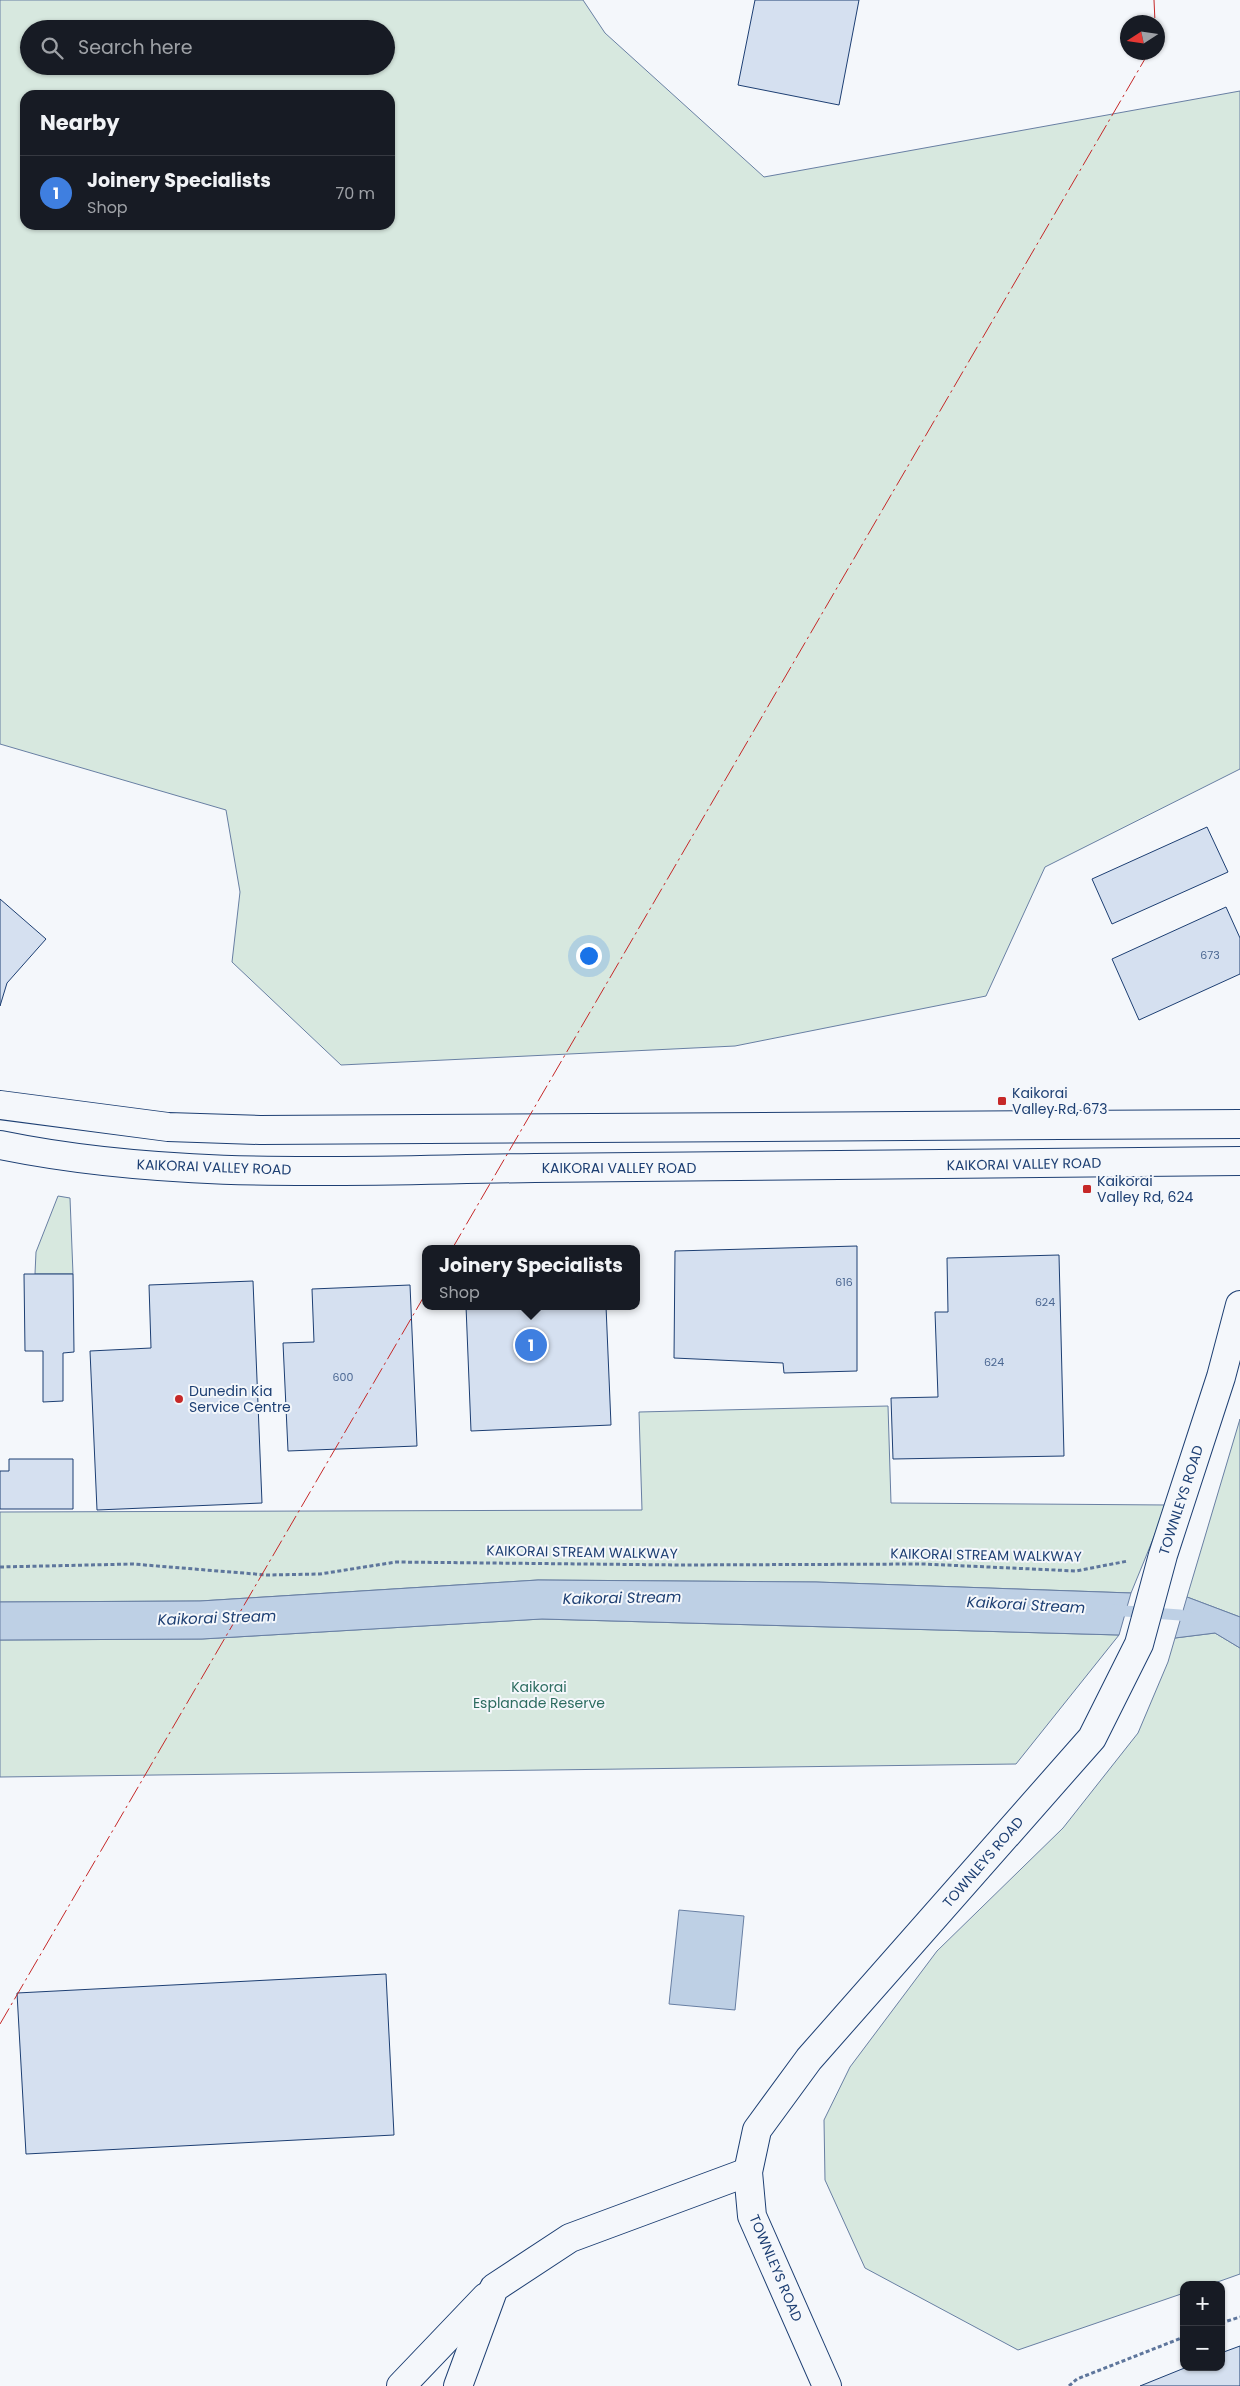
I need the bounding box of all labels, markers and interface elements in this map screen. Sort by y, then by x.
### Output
north arrow [1120,15,1165,60]
search box [20,20,395,75]
icon: search [38,34,66,62]
text: Search here [78,34,192,61]
text: Nearby [40,108,120,137]
text: Joinery Specialists [87,167,271,194]
text: 1 [53,182,59,205]
text: 70 m [335,182,375,205]
text: Shop [87,196,128,219]
your location [576,943,602,969]
house number: 673 [1200,947,1220,963]
place label: Kaikorai Valley Rd, 673 [1012,1083,1107,1119]
marker: Kaikorai Valley Rd, 673 [996,1095,1008,1107]
street label: KAIKORAI VALLEY ROAD [946,1153,1102,1175]
street label: KAIKORAI VALLEY ROAD [136,1154,292,1180]
street label: KAIKORAI VALLEY ROAD [542,1158,696,1178]
place label: Kaikorai Valley Rd, 624 [1097,1171,1194,1207]
marker: Kaikorai Valley Rd, 624 [1081,1183,1093,1195]
popup [422,1245,640,1310]
text: Joinery Specialists [439,1252,623,1279]
house number: 616 [835,1274,853,1290]
text: Shop [439,1281,480,1304]
house number: 624 [1035,1294,1055,1310]
pin: 1 [515,1326,547,1364]
house number: 624 [984,1354,1004,1370]
house number: 600 [333,1369,353,1385]
place label: Dunedin Kia Service Centre [189,1381,291,1417]
marker: Dunedin Kia Service Centre [173,1393,185,1405]
street label: TOWNLEYS ROAD [1154,1442,1208,1557]
street label: KAIKORAI STREAM WALKWAY [486,1540,678,1564]
street label: KAIKORAI STREAM WALKWAY [890,1543,1082,1567]
water label: Kaikorai Stream [562,1586,682,1609]
water label: Kaikorai Stream [966,1591,1086,1618]
water label: Kaikorai Stream [157,1605,277,1630]
park label: Kaikorai Esplanade Reserve [473,1677,605,1713]
street label: TOWNLEYS ROAD [938,1812,1028,1912]
street label: TOWNLEYS ROAD [744,2211,808,2325]
map controls [1180,2281,1225,2371]
button: + [1180,2281,1225,2326]
button: − [1180,2326,1225,2371]

